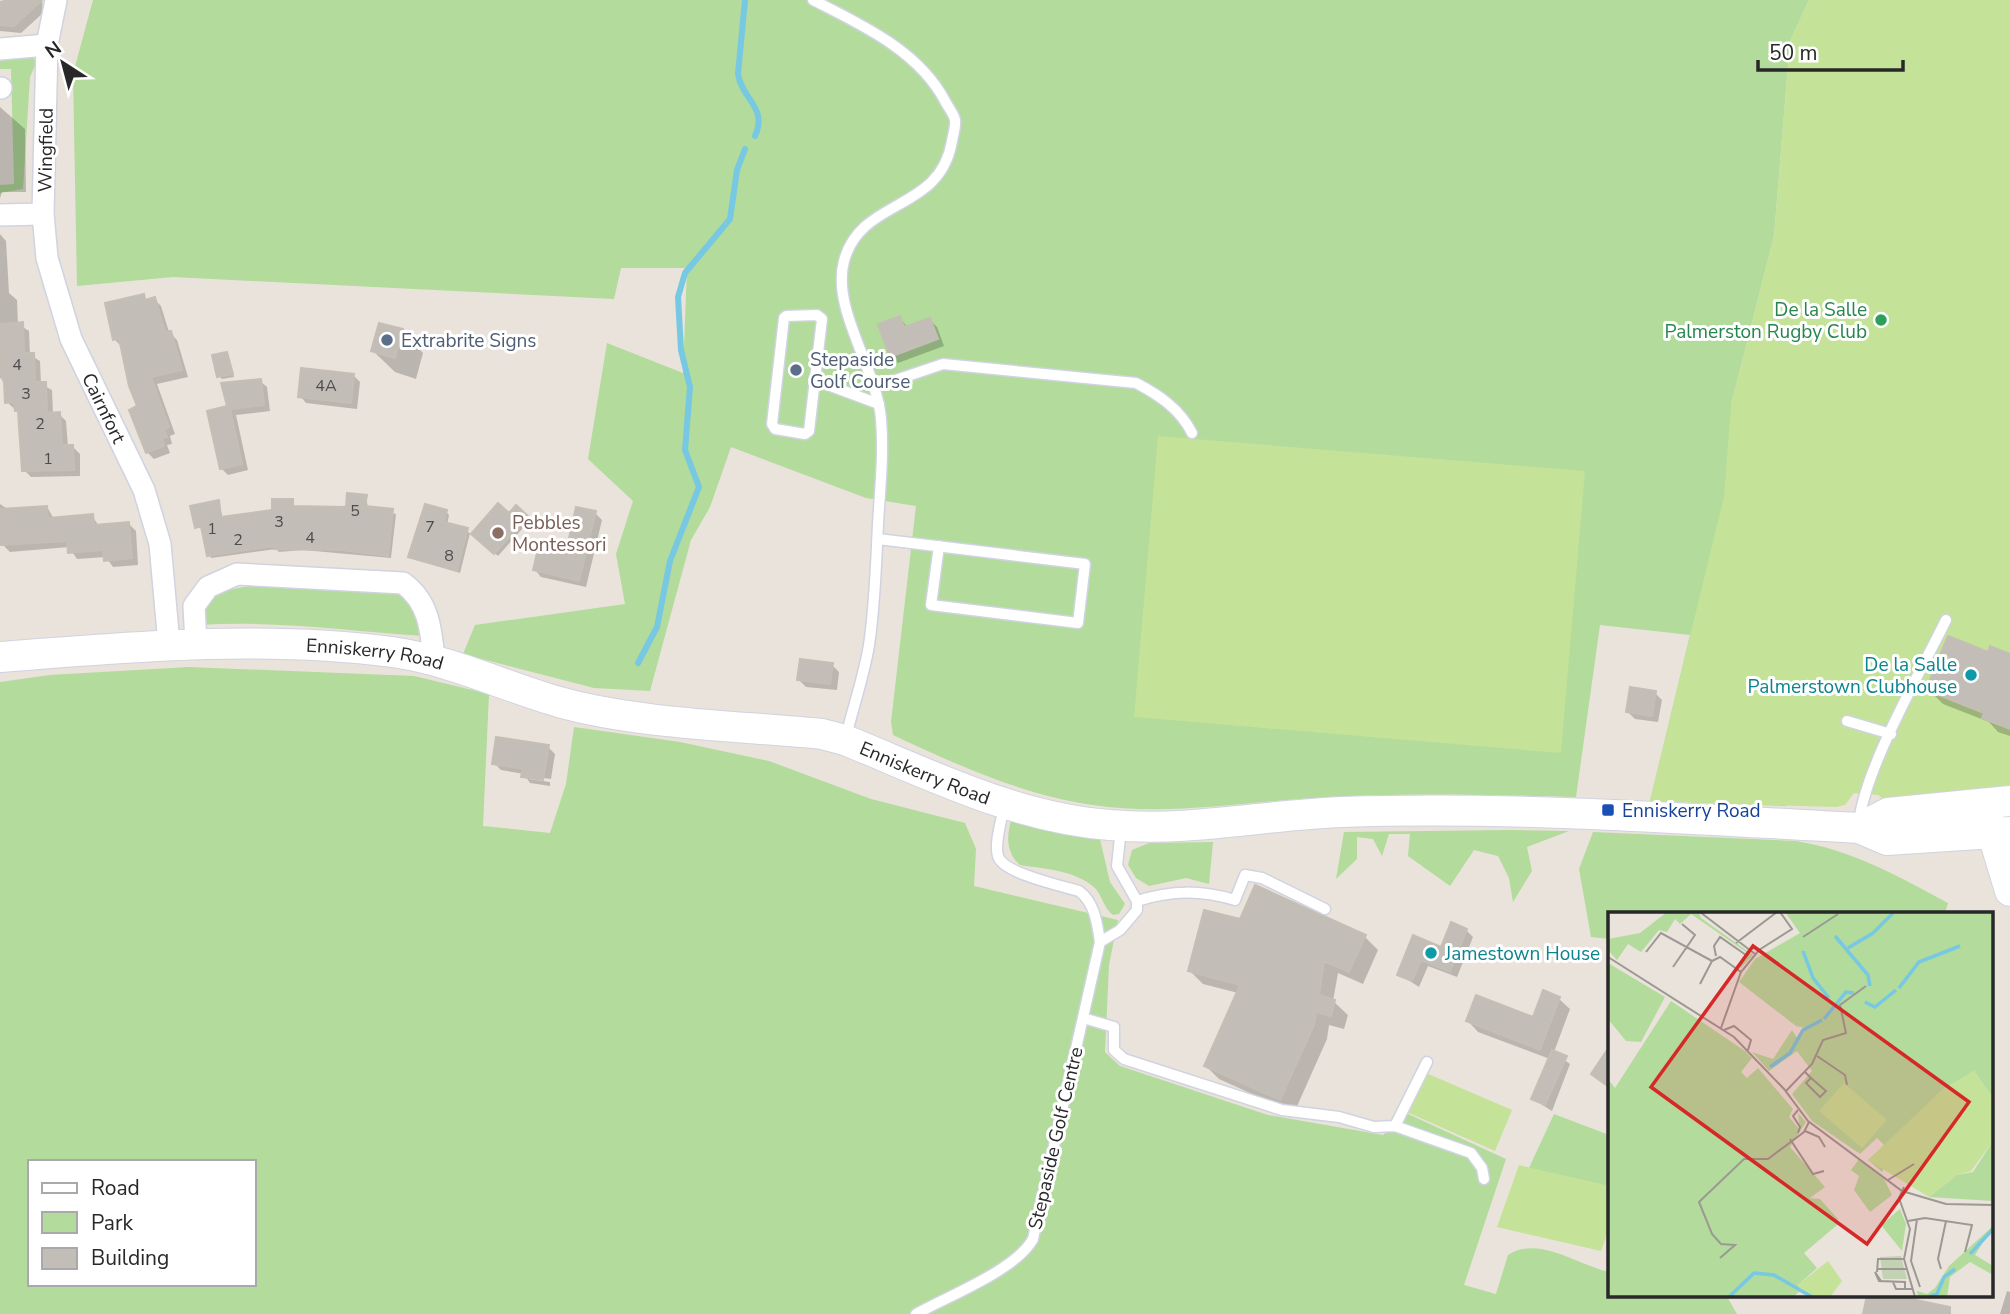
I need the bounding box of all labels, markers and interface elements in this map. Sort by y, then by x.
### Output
north arrow [28,28,98,98]
scale bar [1758,28,1903,72]
text: N [40,35,67,65]
text: 50 m [1769,39,1818,67]
street label: Wingfield [32,108,60,193]
place label: De la Salle Palmerston Rugby Club [1665,297,1867,345]
marker: De la Salle Palmerston Rugby Club [1873,312,1889,328]
place label: Extrabrite Signs [401,328,536,354]
marker: Extrabrite Signs [379,332,395,348]
place label: Stepaside Golf Course [810,347,910,395]
house number: 4 [12,354,22,376]
marker: Stepaside Golf Course [788,362,804,378]
street label: Cairnfort [75,369,132,448]
house number: 4A [315,375,337,397]
house number: 3 [21,383,31,405]
house number: 2 [35,413,45,435]
house number: 1 [43,448,53,470]
house number: 5 [350,500,360,522]
place label: Pebbles Montessori [512,510,606,558]
house number: 3 [274,511,284,533]
house number: 7 [425,516,435,538]
house number: 1 [207,518,217,540]
marker: Pebbles Montessori [490,525,506,541]
house number: 4 [305,527,315,549]
house number: 2 [233,529,243,551]
house number: 8 [444,545,454,567]
street label: Enniskerry Road [306,633,447,677]
place label: De la Salle Palmerstown Clubhouse [1748,652,1957,700]
marker: De la Salle Palmerstown Clubhouse [1963,667,1979,683]
street label: Enniskerry Road [855,735,994,812]
place label: Enniskerry Road [1622,798,1761,824]
marker: Enniskerry Road [1600,802,1616,818]
inset map [1608,912,1993,1296]
place label: Jamestown House [1444,941,1600,967]
marker: Jamestown House [1423,945,1439,961]
street label: Stepaside Golf Centre [1022,1044,1090,1232]
legend [28,1160,256,1286]
text: Road [91,1174,140,1202]
text: Park [91,1209,133,1237]
text: Building [91,1244,169,1272]

